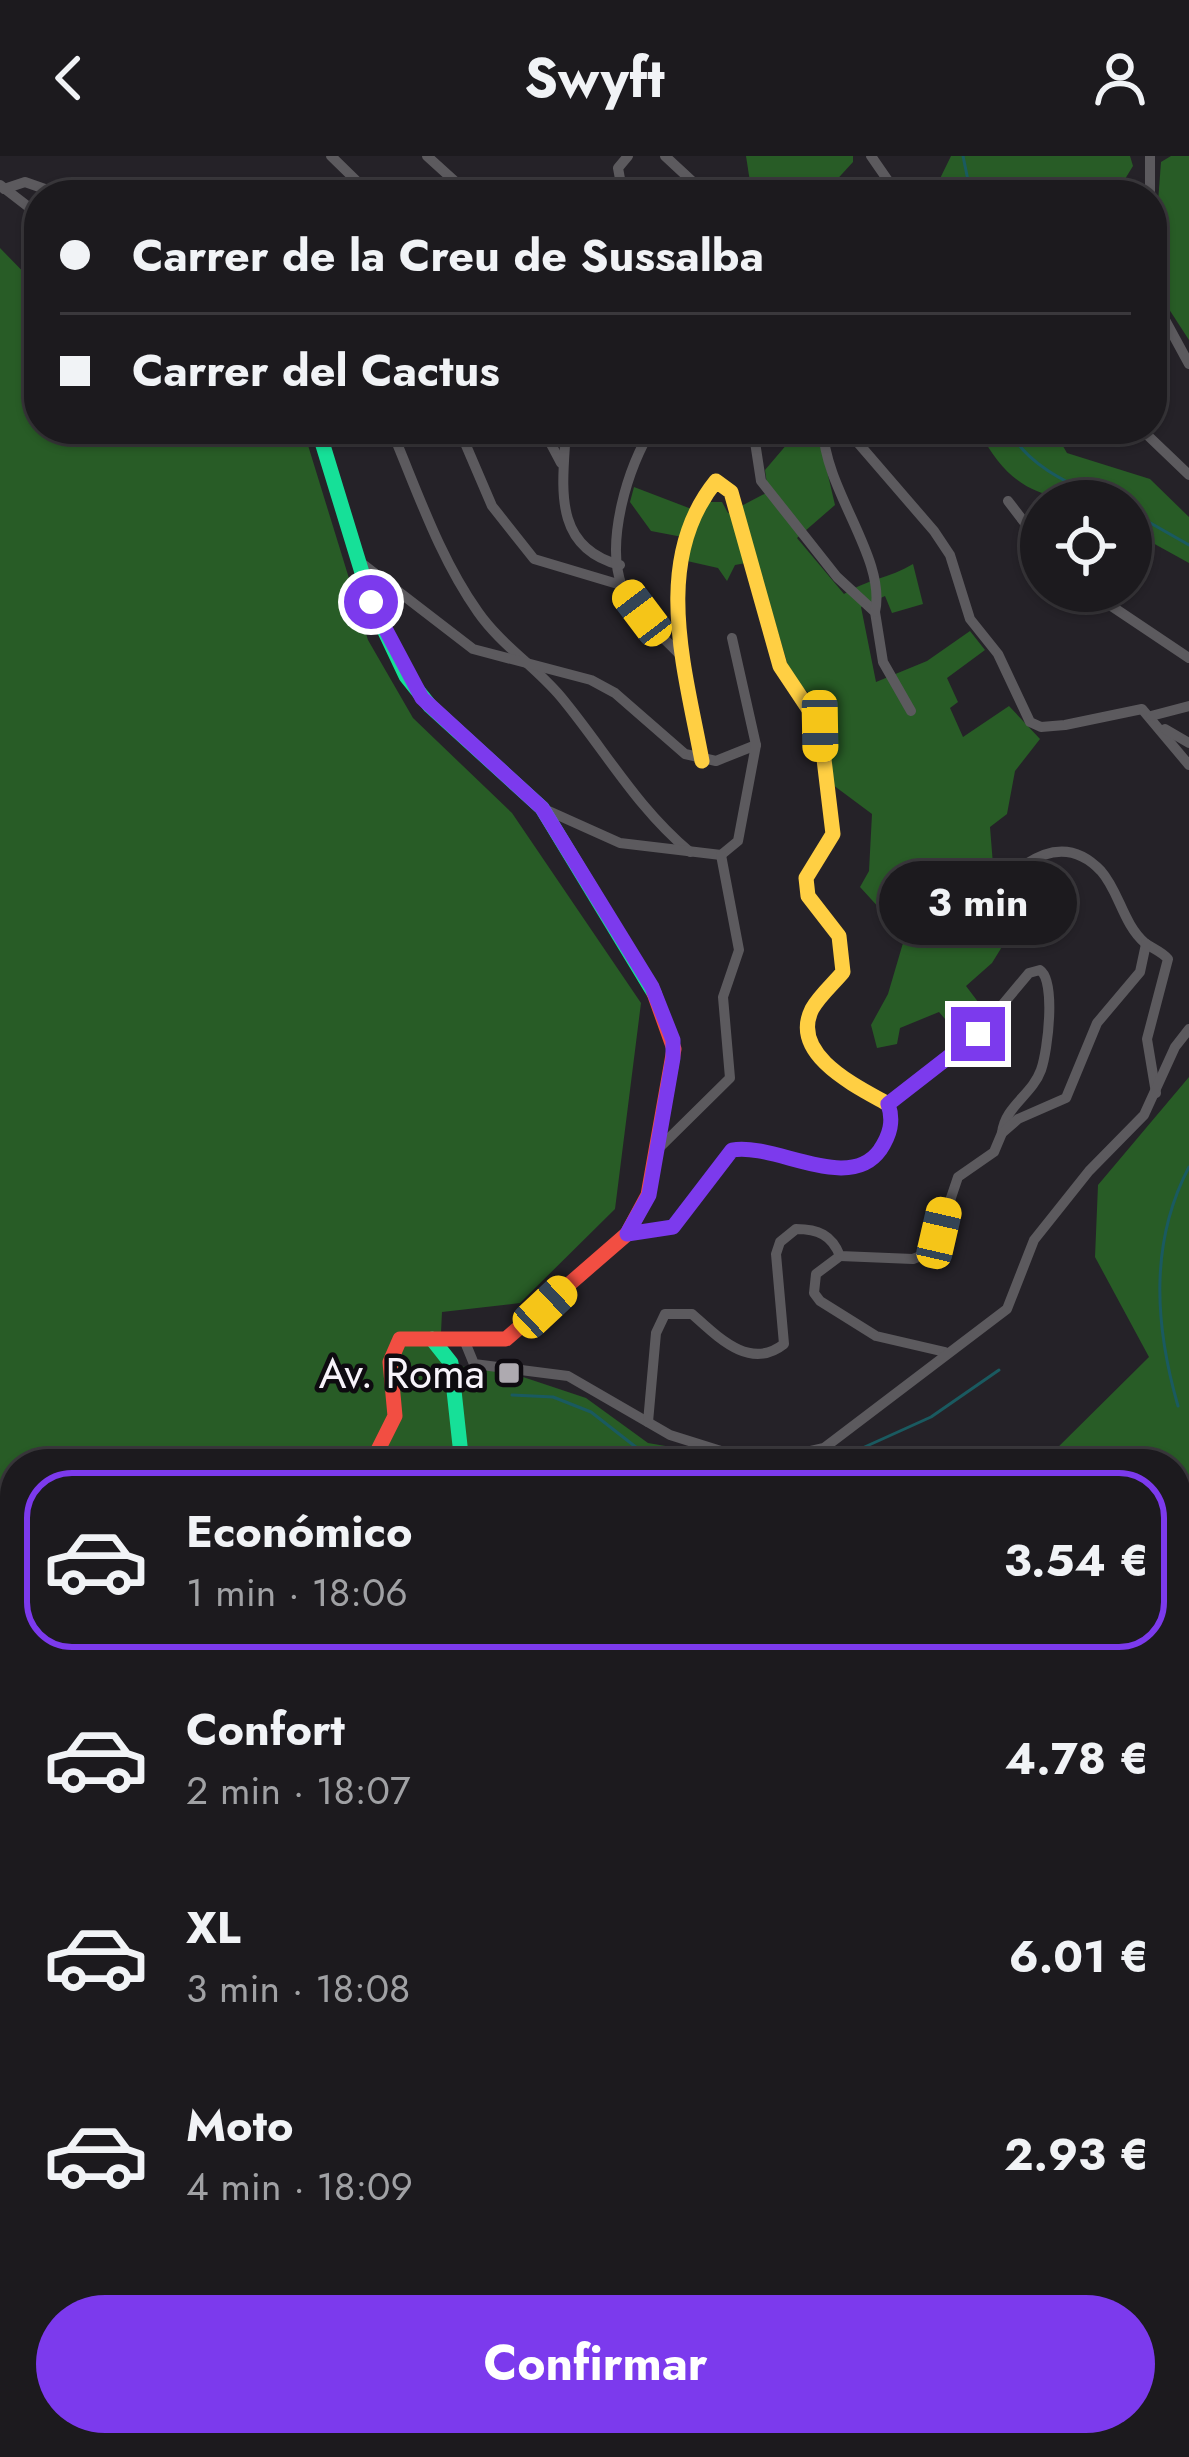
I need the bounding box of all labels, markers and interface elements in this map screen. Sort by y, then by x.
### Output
text: Swyft [524,39,665,117]
icon: back [36,45,102,111]
icon: person [1087,45,1153,111]
text: Carrer de la Creu de Sussalba [132,223,764,288]
text: Carrer del Cactus [132,338,500,403]
map controls [1020,480,1152,612]
button: locate [1020,480,1152,612]
car [606,573,678,653]
route start [344,575,398,629]
car [801,690,839,762]
callout: 3 min [879,860,1077,944]
text: 3 min [927,874,1029,931]
route end [951,1007,1005,1061]
car [913,1194,965,1272]
car [506,1269,584,1345]
place label: Av. Roma [319,1343,485,1404]
marker: Av. Roma [496,1360,522,1386]
text: Económico [186,1499,412,1564]
icon: car [42,1506,150,1614]
text: 3.54 € [1004,1528,1149,1593]
text: 1 min · 18:06 [186,1564,408,1621]
text: Confort [186,1697,345,1762]
icon: car [42,1704,150,1812]
text: 4.78 € [1005,1726,1149,1791]
text: 2 min · 18:07 [186,1762,410,1819]
text: XL [186,1895,241,1960]
icon: car [42,1902,150,2010]
text: 6.01 € [1009,1924,1149,1989]
text: 3 min · 18:08 [186,1960,410,2017]
text: Moto [186,2093,294,2158]
icon: car [42,2100,150,2208]
text: 2.93 € [1004,2122,1149,2187]
text: 4 min · 18:09 [186,2158,413,2215]
button: Confirmar [36,2295,1155,2433]

